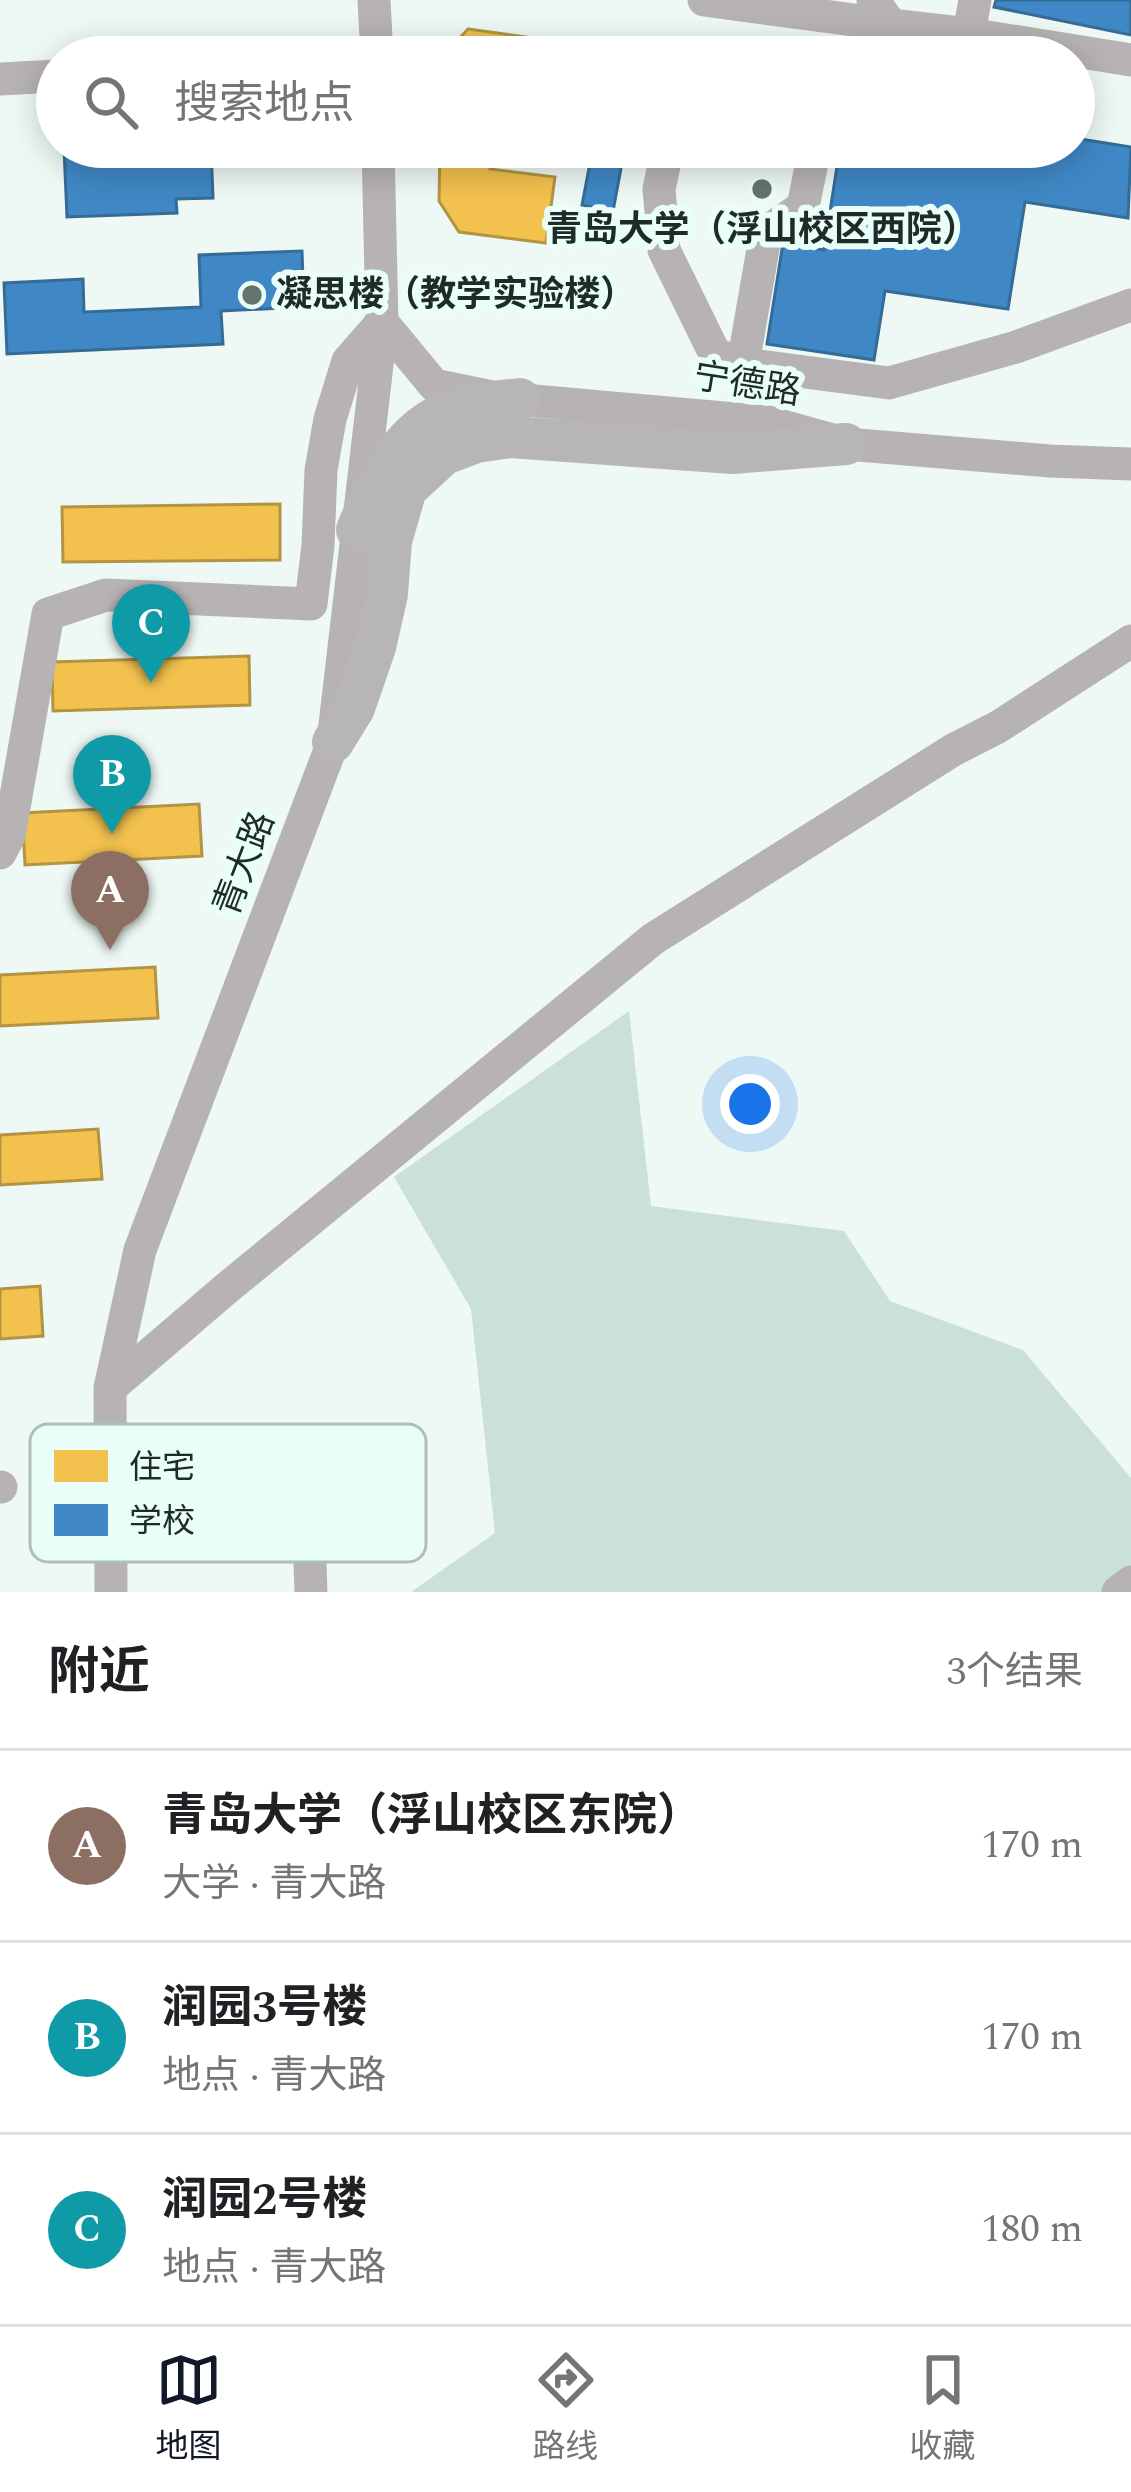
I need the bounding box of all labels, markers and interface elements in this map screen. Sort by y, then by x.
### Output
search box [36,36,1095,168]
icon: search [78,69,144,135]
text: 搜索地点 [174,70,354,139]
marker: 青岛大学（浮山校区西院） [749,176,775,202]
place label: 青岛大学（浮山校区西院） [546,203,978,258]
place label: 凝思楼（教学实验楼） [276,268,636,323]
marker: 凝思楼（教学实验楼） [239,282,265,308]
street label: 宁德路 [689,349,805,421]
pin: C [112,584,190,683]
pin: B [73,735,151,834]
street label: 青大路 [200,804,290,924]
pin: A [71,851,149,950]
your location [720,1074,780,1134]
legend [30,1424,426,1562]
text: 住宅 [129,1443,195,1493]
text: 学校 [129,1497,195,1547]
text: 附近 [48,1634,150,1712]
text: 3个结果 [946,1643,1083,1702]
text: 青岛大学（浮山校区东院） [162,1782,702,1851]
text: A [72,1816,102,1875]
text: 170 m [981,1816,1083,1875]
text: 大学 · 青大路 [162,1855,386,1914]
text: 润园3号楼 [162,1974,367,2043]
text: B [73,2008,101,2067]
text: 170 m [981,2008,1083,2067]
text: 地点 · 青大路 [162,2047,386,2106]
text: 润园2号楼 [162,2166,367,2235]
text: C [73,2200,101,2259]
text: 180 m [981,2200,1083,2259]
text: 地点 · 青大路 [162,2239,386,2298]
tab: 地图 [156,2347,222,2472]
tab: 路线 [533,2347,599,2472]
tab: 收藏 [910,2347,976,2472]

